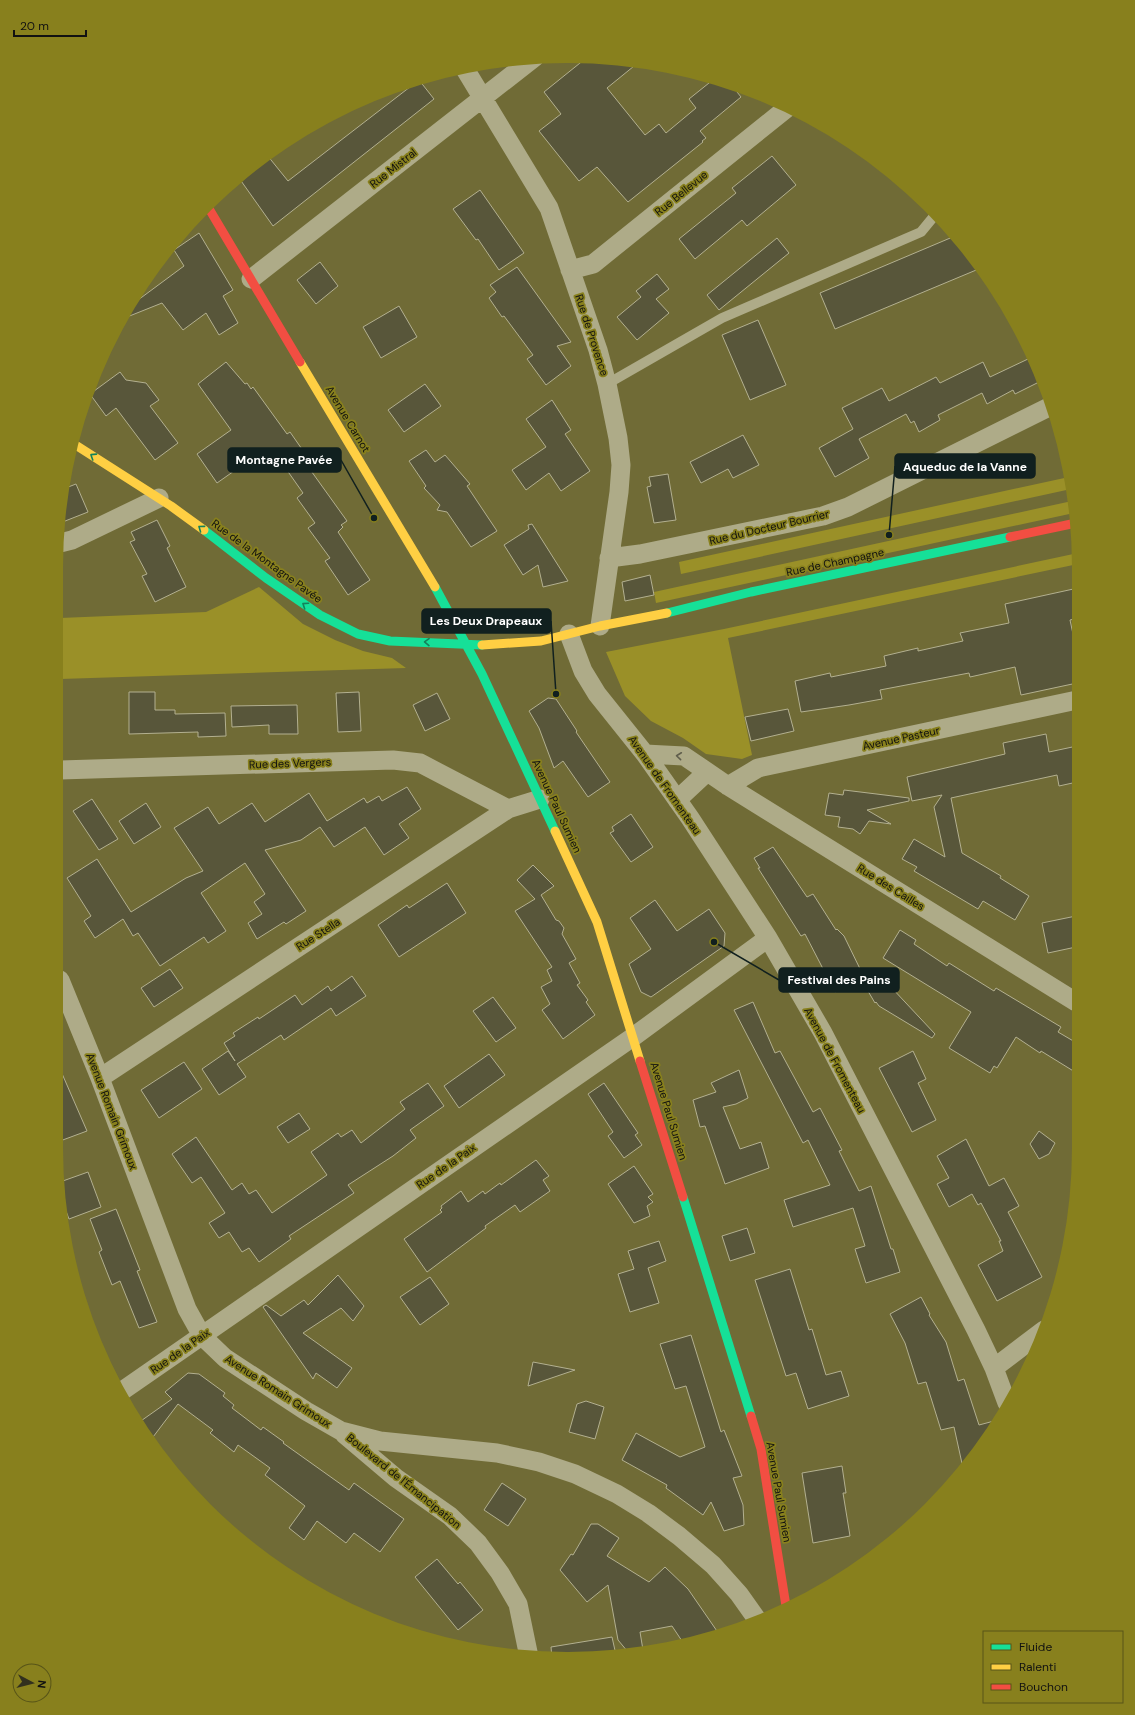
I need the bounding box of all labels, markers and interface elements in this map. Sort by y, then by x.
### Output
scale bar [14,12,86,38]
text: 20 m [20,18,49,34]
street label: Rue Mistral [367,145,419,191]
street label: Rue Bellevue [652,167,710,219]
street label: Rue de Provence [572,292,612,378]
street label: Avenue Carnot [323,383,373,455]
callout: Montagne Pavée [228,448,341,472]
text: Montagne Pavée [236,452,332,468]
one-way arrow [90,453,97,461]
callout: Aqueduc de la Vanne [895,454,1035,478]
text: Aqueduc de la Vanne [903,459,1027,475]
street label: Rue du Docteur Bourrier [708,506,830,548]
street label: Rue de la Montagne Pavée [209,516,325,606]
one-way arrow [198,525,205,532]
street label: Rue de Champagne [785,545,885,579]
one-way arrow [303,603,310,610]
callout: Les Deux Drapeaux [422,609,551,633]
text: Les Deux Drapeaux [430,613,542,629]
one-way arrow [424,638,430,646]
street label: Avenue Pasteur [861,723,941,753]
street label: Avenue de Fromenteau [626,733,704,837]
one-way arrow [676,752,682,761]
street label: Rue des Vergers [249,755,331,771]
street label: Avenue Paul Sumien [529,757,585,855]
street label: Rue des Cailles [855,861,927,913]
street label: Rue Stella [293,915,343,953]
callout: Festival des Pains [779,968,899,992]
text: Festival des Pains [787,972,891,988]
street label: Avenue de Fromenteau [801,1005,869,1115]
street label: Avenue Romain Grimoux [83,1051,141,1172]
street label: Avenue Paul Sumien [647,1060,691,1162]
street label: Rue de la Paix [413,1140,479,1192]
street label: Rue de la Paix [147,1325,213,1377]
street label: Avenue Romain Grimoux [222,1351,334,1431]
street label: Boulevard de l'Émancipation [344,1431,464,1531]
street label: Avenue Paul Sumien [763,1441,795,1543]
legend [983,1631,1123,1703]
text: Fluide [1019,1639,1052,1655]
text: Ralenti [1019,1659,1057,1675]
north arrow [12,1663,52,1703]
text: N [34,1679,49,1689]
text: Bouchon [1019,1679,1068,1695]

